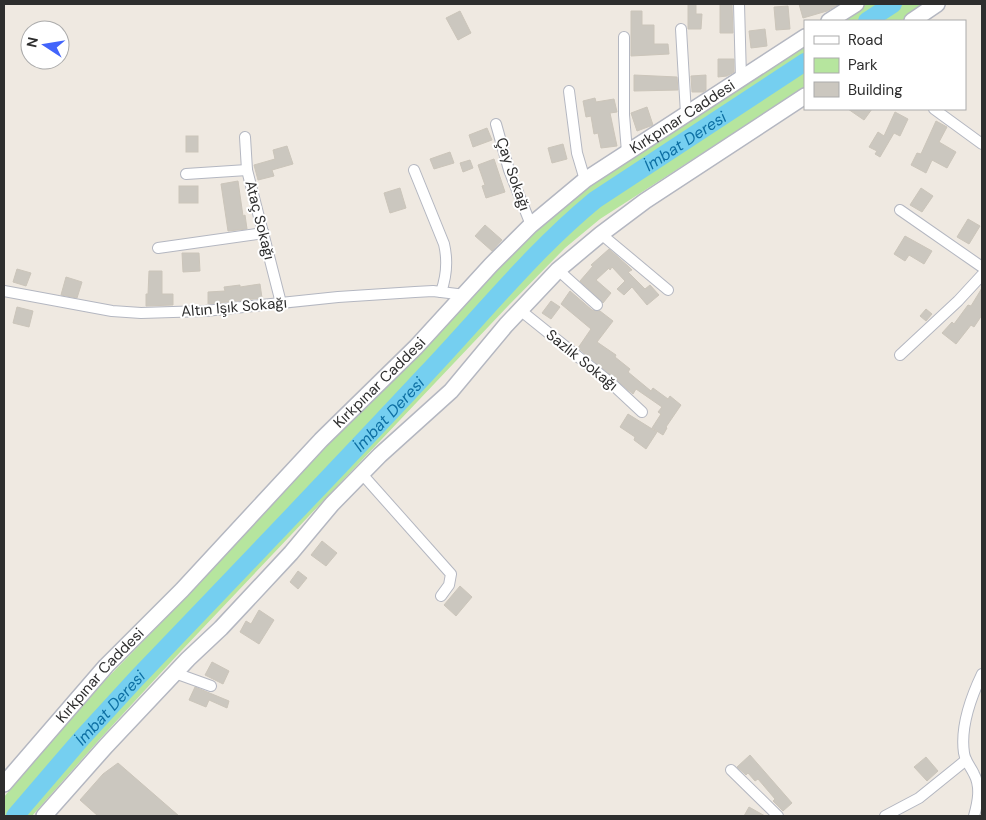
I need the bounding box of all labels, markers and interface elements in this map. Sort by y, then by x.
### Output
north arrow [20,20,70,70]
legend [804,20,966,110]
text: Road [848,30,883,50]
text: N [22,35,42,49]
text: Park [848,55,878,75]
street label: Kırkpınar Caddesi [626,75,739,158]
text: Building [848,80,903,100]
water label: İmbat Deresi [640,106,731,176]
street label: Çay Sokağı [491,135,535,213]
street label: Ataç Sokağı [241,178,279,262]
street label: Altın Işık Sokağı [180,292,288,322]
street label: Sazlık Sokağı [542,325,622,395]
street label: Kırkpınar Caddesi [329,333,430,432]
water label: İmbat Deresi [349,372,430,456]
street label: Kırkpınar Caddesi [51,624,148,727]
water label: İmbat Deresi [70,665,151,750]

